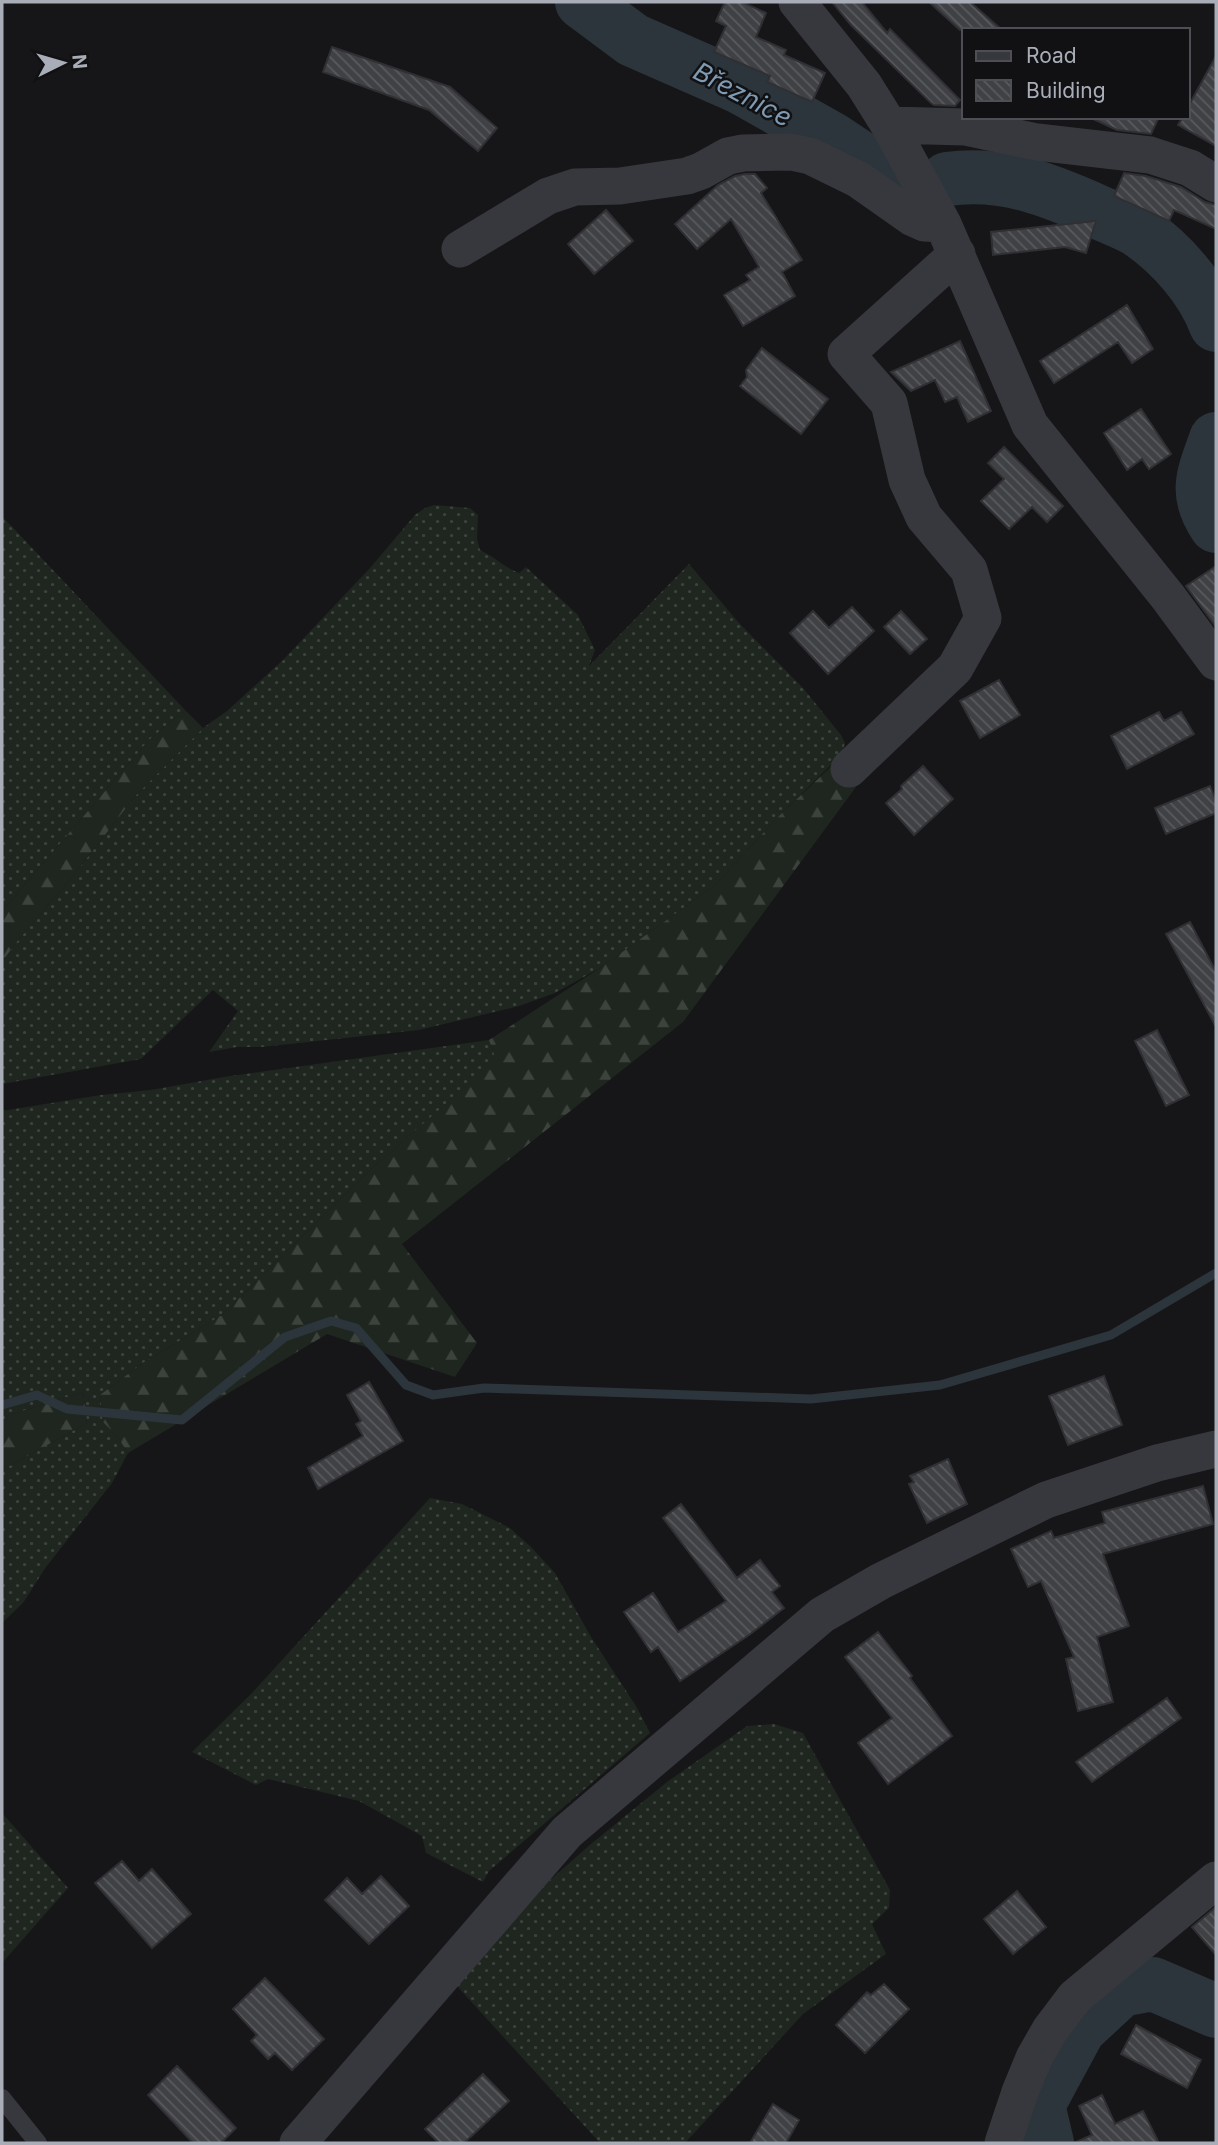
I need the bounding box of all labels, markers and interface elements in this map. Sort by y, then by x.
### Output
north arrow [28,28,98,98]
legend [962,28,1190,119]
text: Road [1026,43,1077,68]
text: N [67,53,92,70]
water label: Březnice [689,55,797,133]
text: Building [1026,78,1106,103]

